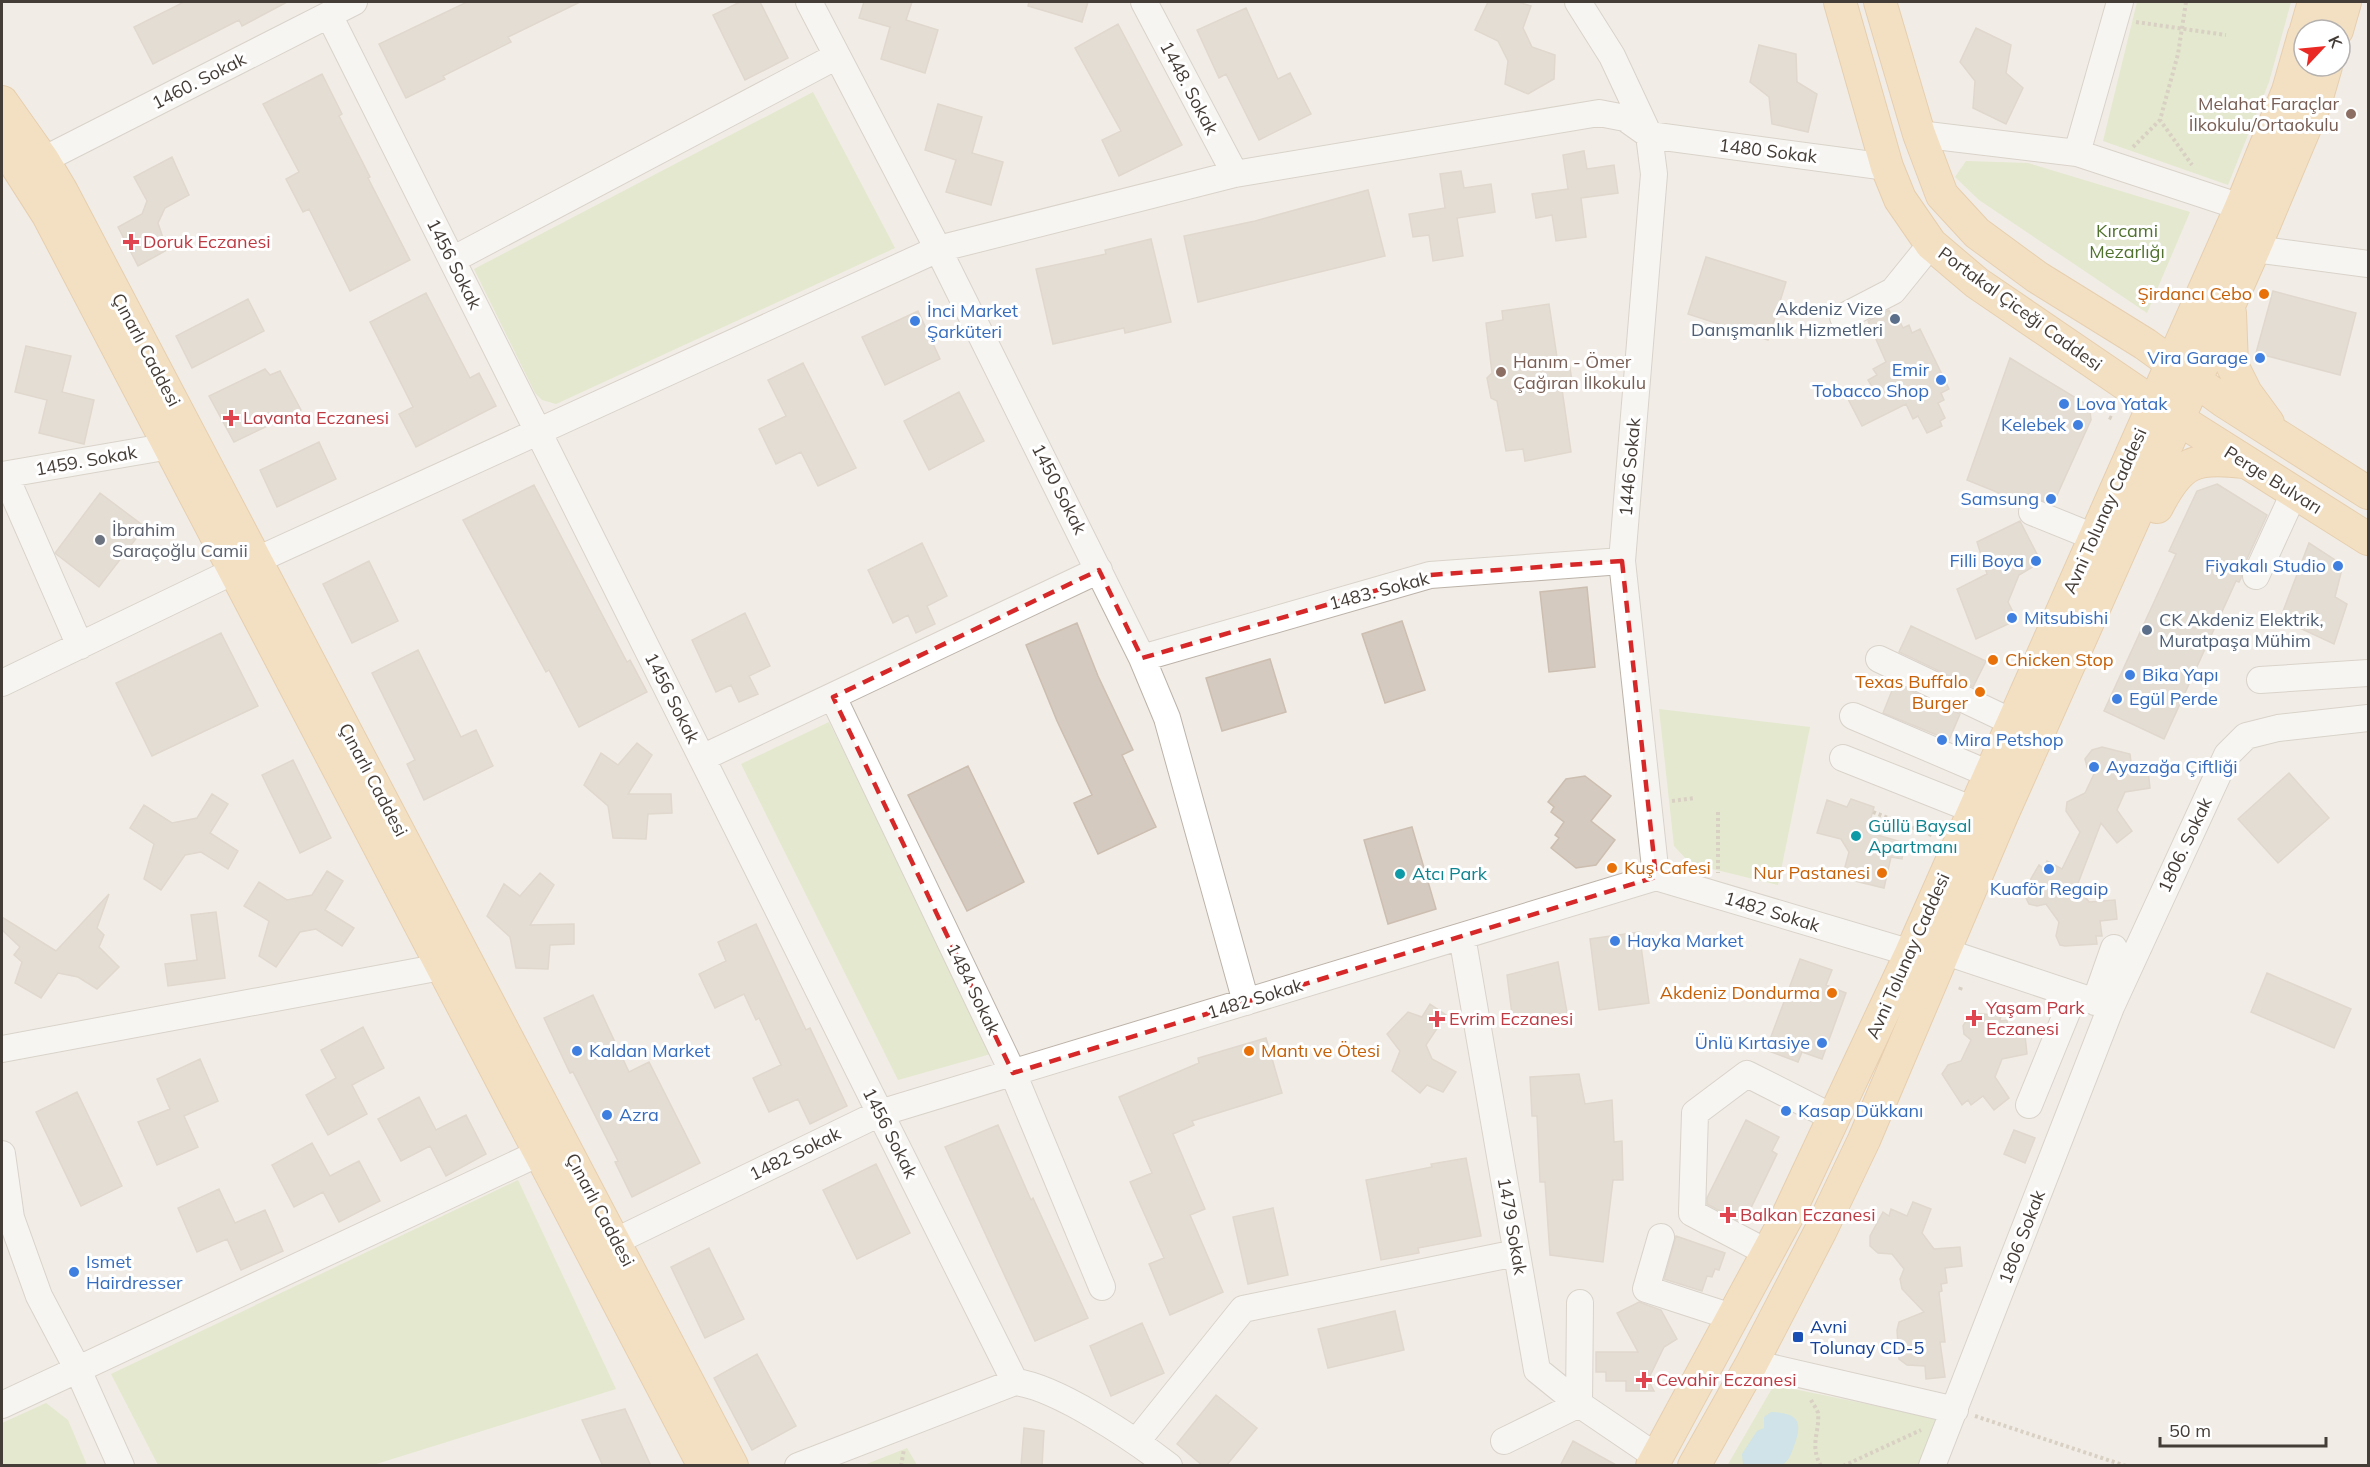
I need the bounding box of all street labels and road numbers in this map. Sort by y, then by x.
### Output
street label: 1448. Sokak [1155,37,1224,139]
street label: 1460. Sokak [148,47,250,114]
street label: 1480 Sokak [1718,133,1819,168]
street label: 1456 Sokak [422,215,487,314]
street label: Portakal Çiceği Caddesi [1934,241,2107,376]
street label: Çınarlı Caddesi [107,289,186,410]
street label: 1446 Sokak [1614,416,1645,517]
street label: Avni Tolunay Caddesi [2058,424,2151,597]
street label: 1459. Sokak [33,440,139,481]
street label: 1450 Sokak [1027,440,1092,539]
street label: Perge Bulvarı [2220,440,2326,519]
street label: 1483. Sokak [1326,566,1432,615]
street label: 1456 Sokak [640,649,705,748]
street label: Çınarlı Caddesi [334,719,413,840]
street label: 1806. Sokak [2152,793,2217,896]
street label: Avni Tolunay Caddesi [1861,869,1954,1042]
street label: 1482 Sokak [1722,886,1823,937]
street label: 1484 Sokak [941,939,1006,1039]
street label: 1482 Sokak [1204,973,1306,1024]
street label: 1456 Sokak [858,1084,923,1183]
street label: 1482 Sokak [745,1121,845,1186]
street label: Çınarlı Caddesi [561,1149,640,1270]
street label: 1479 Sokak [1493,1175,1533,1277]
street label: 1806 Sokak [1993,1186,2050,1287]

